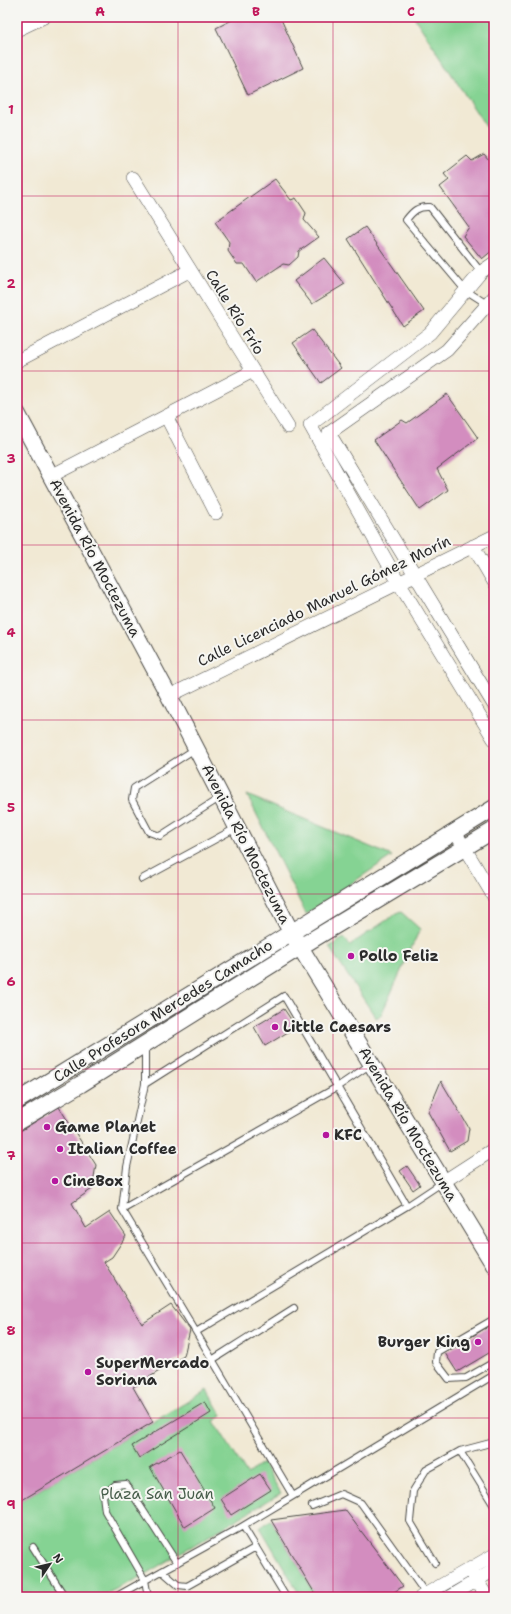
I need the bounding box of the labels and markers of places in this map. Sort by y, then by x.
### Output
place label: Pollo Feliz [359,946,439,966]
marker: Pollo Feliz [346,951,356,961]
place label: Little Caesars [283,1017,391,1037]
marker: Little Caesars [270,1022,280,1032]
place label: Game Planet [55,1117,156,1137]
marker: Game Planet [42,1122,52,1132]
place label: KFC [334,1125,362,1145]
marker: KFC [321,1130,331,1140]
place label: Italian Coffee [68,1139,177,1159]
marker: Italian Coffee [55,1144,65,1154]
place label: CineBox [63,1171,123,1191]
marker: CineBox [50,1176,60,1186]
place label: Burger King [378,1332,470,1352]
marker: Burger King [473,1337,483,1347]
place label: SuperMercado Soriana [96,1353,210,1390]
marker: SuperMercado Soriana [83,1367,93,1377]

